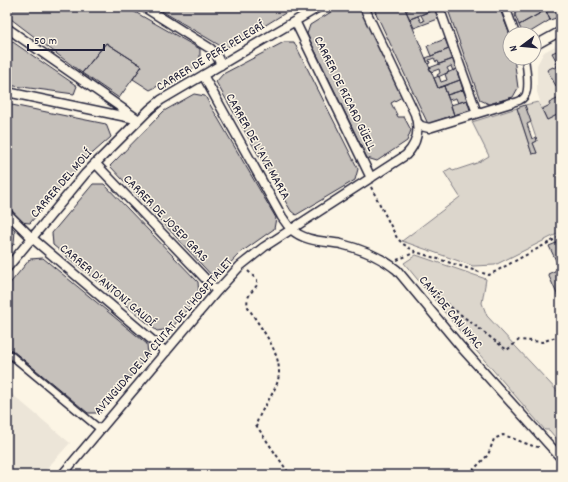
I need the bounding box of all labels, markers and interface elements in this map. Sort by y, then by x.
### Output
street label: CARRER DE PERE PELEGRÍ [153,17,269,97]
scale bar [28,26,104,52]
north arrow [502,26,542,66]
text: 50 m [34,33,57,50]
street label: CARRER DE RICARD GÜELL [308,33,380,155]
text: N [506,43,523,53]
street label: CARRER DE L'AVE MARIA [220,90,294,204]
street label: CARRER DEL MOLÍ [27,145,98,223]
street label: CARRER DE JOSEP GRAS [118,171,212,267]
street label: CARRER D'ANTONI GAUDÍ [55,240,160,332]
street label: AVINGUDA DE LA CIUTAT DE L'HOSPITALET [90,254,238,420]
street label: CAMÍ DE CAN NYAC [413,272,487,354]

